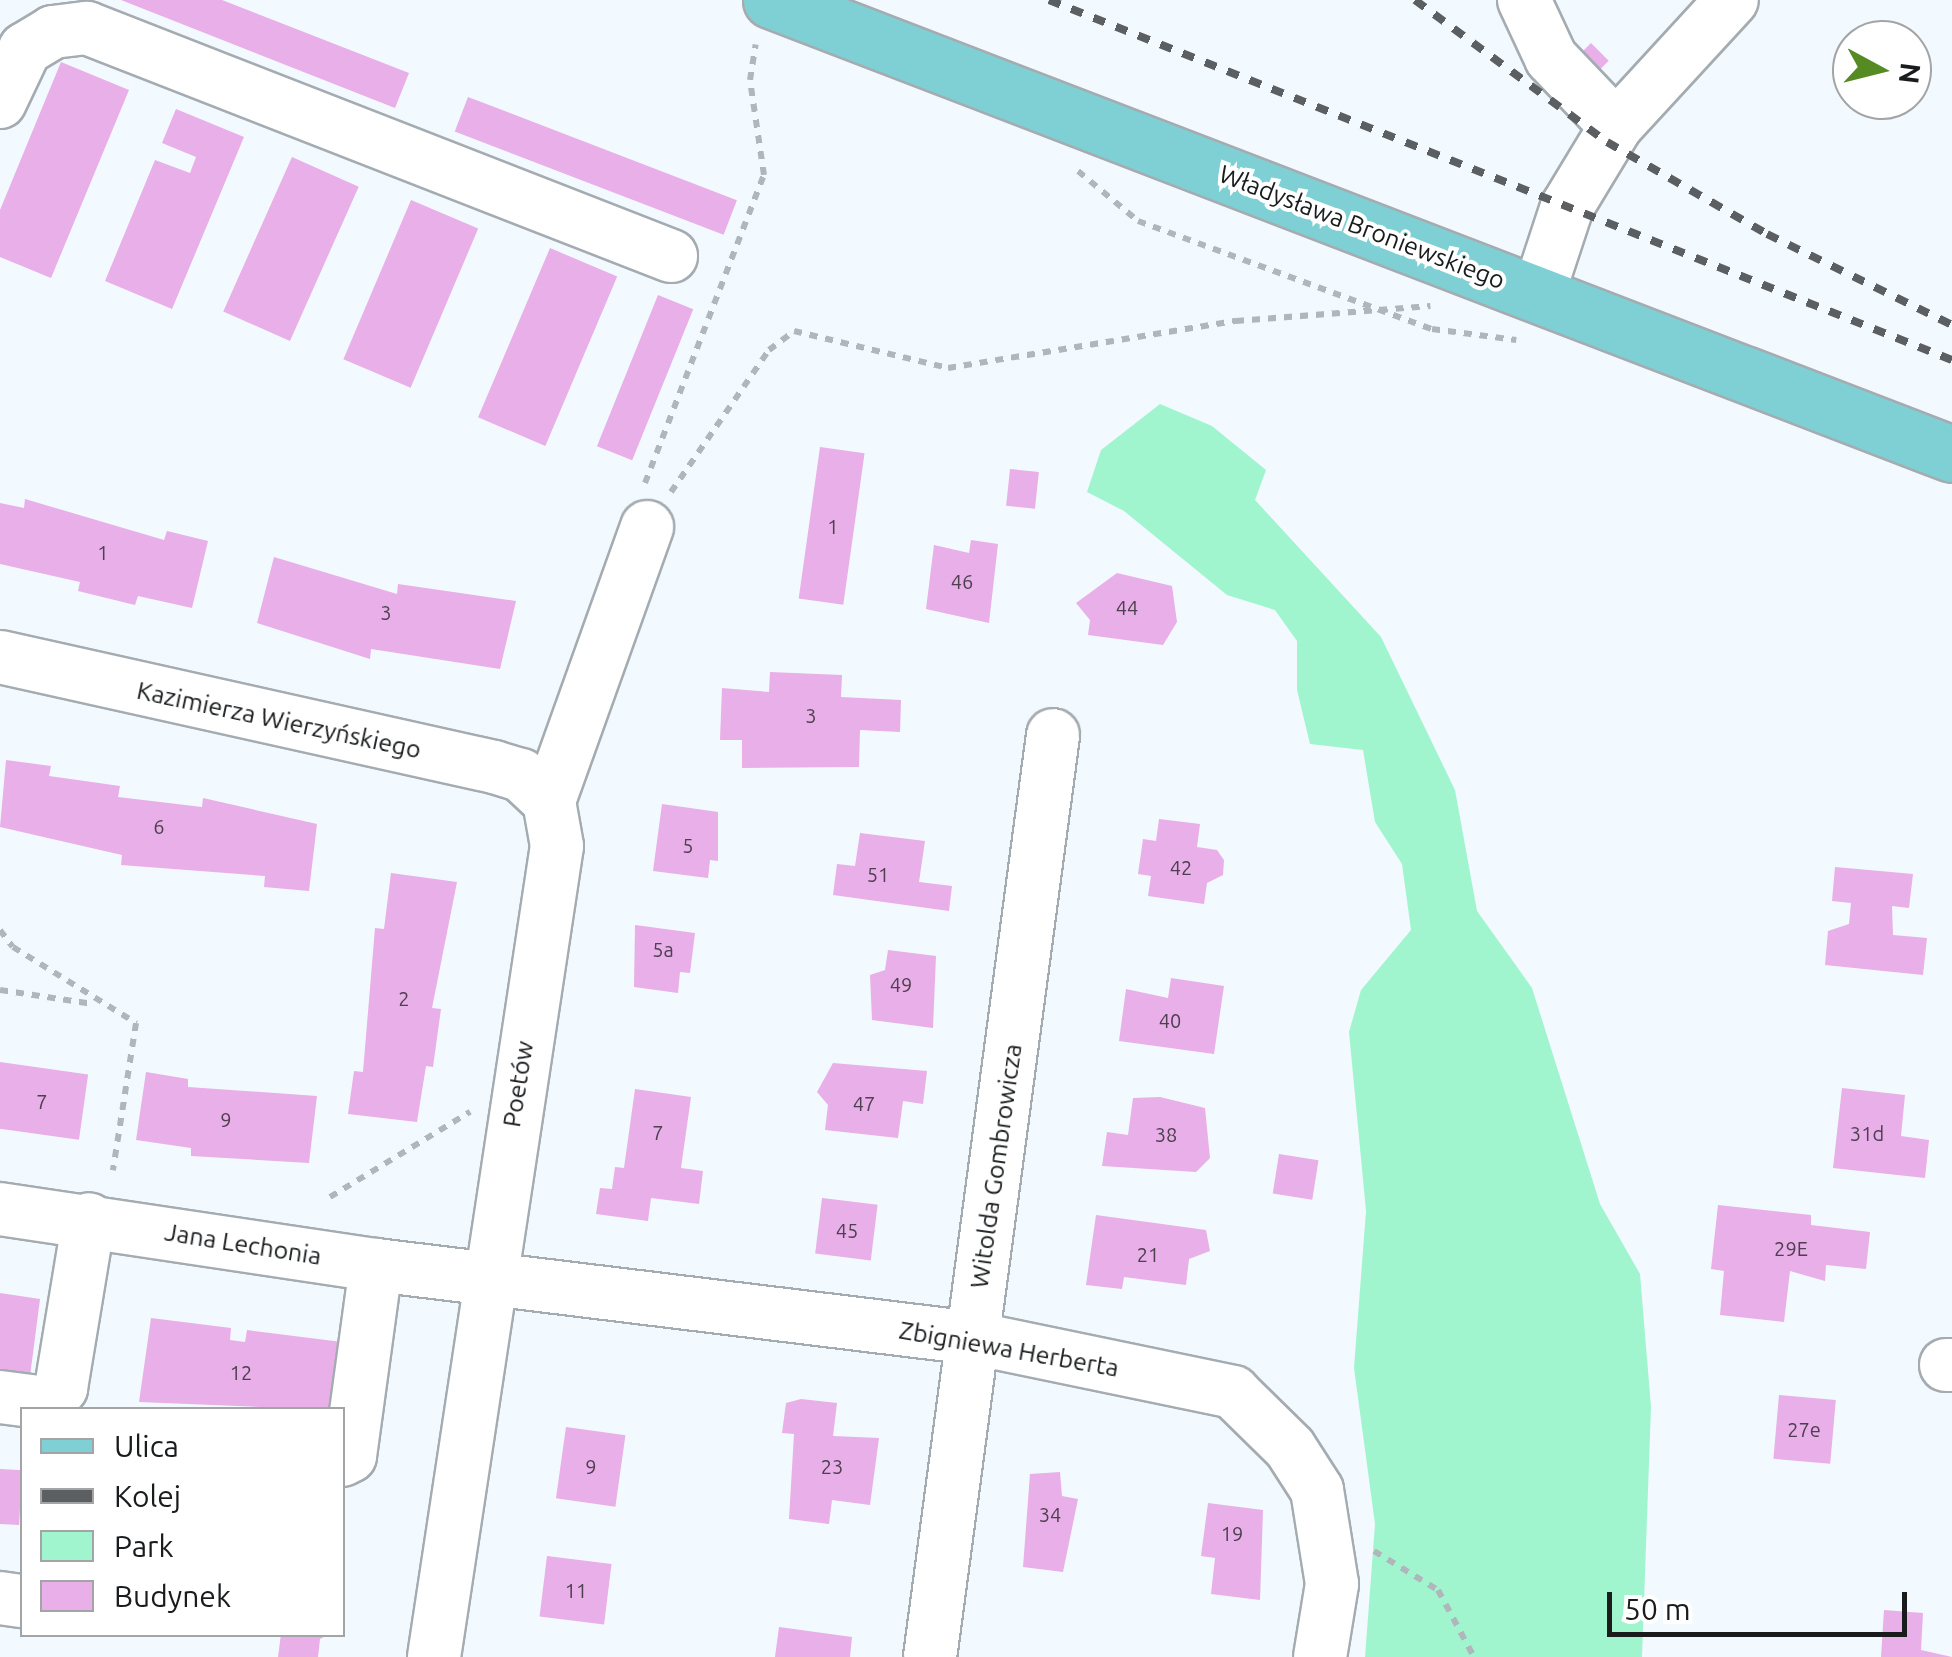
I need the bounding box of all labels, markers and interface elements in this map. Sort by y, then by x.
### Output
north arrow [1832,20,1932,120]
text: N [1894,61,1927,86]
street label: Władysława Broniewskiego [1215,159,1509,295]
house number: 1 [827,514,839,538]
house number: 1 [97,540,109,564]
house number: 46 [951,569,973,593]
house number: 44 [1116,595,1138,619]
house number: 3 [380,600,392,624]
street label: Kazimierza Wierzyńskiego [134,675,424,765]
house number: 3 [805,703,817,727]
house number: 6 [153,814,165,838]
house number: 5 [682,833,694,857]
house number: 42 [1170,855,1192,879]
house number: 51 [867,862,889,886]
house number: 5a [652,937,674,961]
house number: 49 [890,972,912,996]
house number: 2 [398,986,410,1010]
house number: 40 [1159,1008,1181,1032]
street label: Poetów [496,1039,540,1129]
street label: Witolda Gombrowicza [964,1042,1028,1290]
house number: 7 [36,1089,48,1113]
house number: 47 [853,1091,875,1115]
house number: 9 [220,1107,232,1131]
house number: 7 [652,1120,664,1144]
house number: 31d [1850,1121,1884,1145]
house number: 38 [1155,1122,1177,1146]
street label: Jana Lechonia [163,1217,323,1271]
house number: 45 [836,1218,858,1242]
house number: 29E [1774,1236,1808,1260]
house number: 21 [1137,1242,1159,1266]
street label: Zbigniewa Herberta [897,1315,1121,1383]
house number: 12 [230,1360,252,1384]
legend [20,1407,345,1637]
house number: 27e [1787,1417,1821,1441]
text: Ulica [114,1429,179,1463]
house number: 9 [585,1454,597,1478]
house number: 23 [821,1454,843,1478]
text: Kolej [114,1479,181,1513]
house number: 34 [1039,1502,1061,1526]
house number: 19 [1221,1521,1243,1545]
text: Park [114,1529,174,1563]
scale bar [1612,1572,1912,1634]
house number: 11 [565,1578,587,1602]
text: Budynek [114,1579,231,1613]
text: 50 m [1624,1592,1691,1626]

